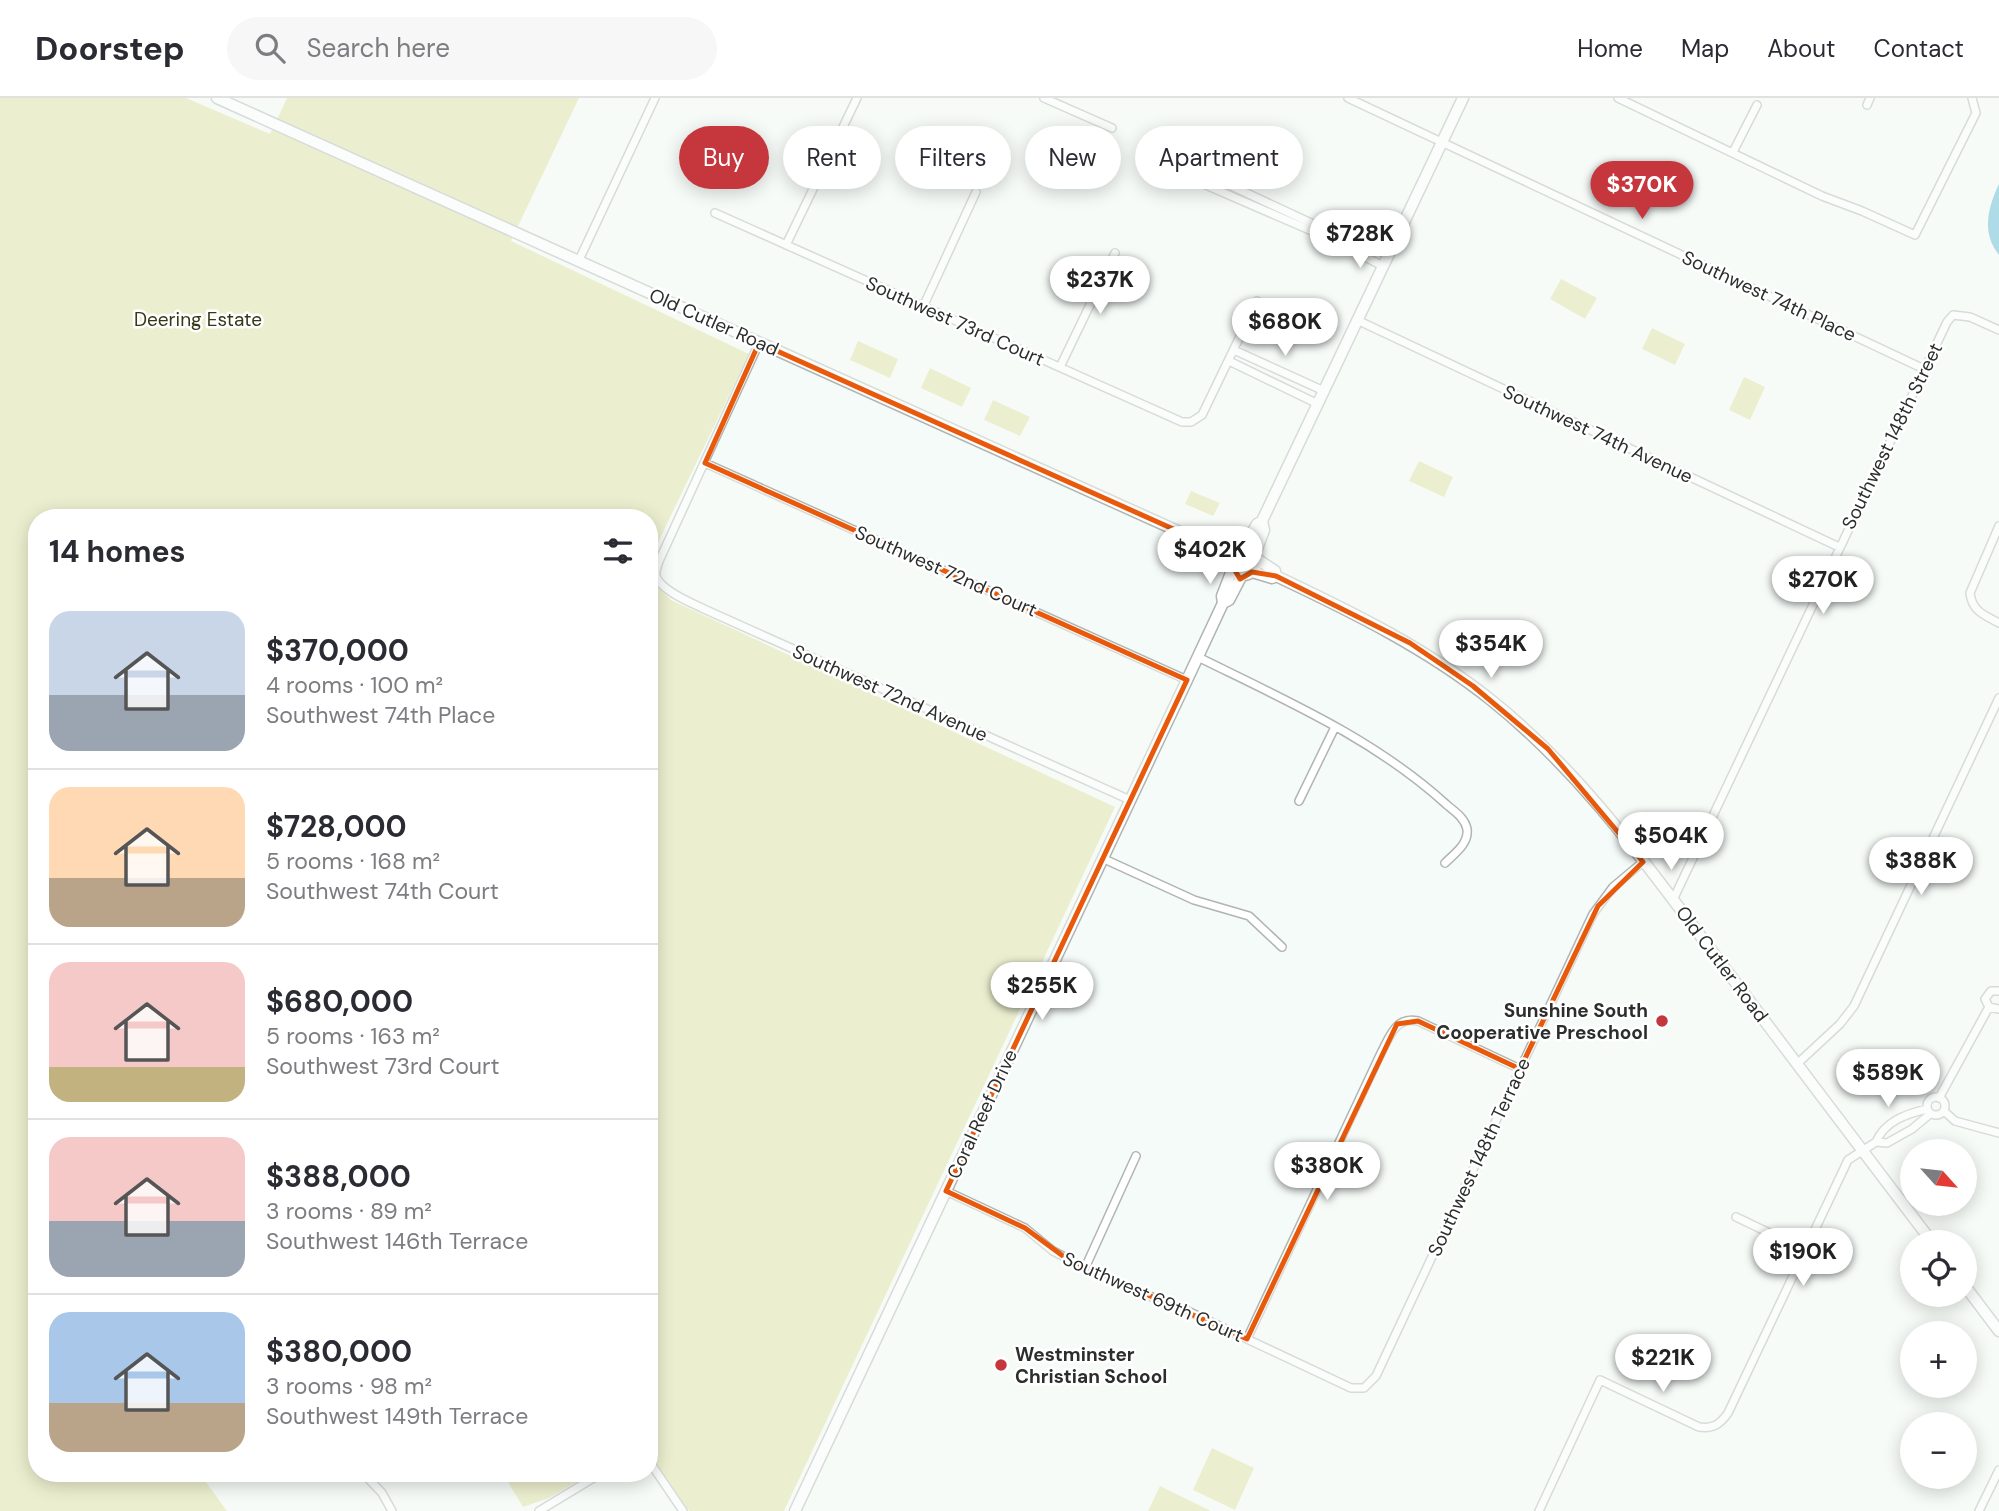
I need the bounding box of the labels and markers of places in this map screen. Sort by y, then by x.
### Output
pin: $370K [1593,162,1691,221]
pin: $728K [1311,211,1409,270]
pin: $237K [1051,256,1149,316]
pin: $680K [1236,299,1334,358]
pin: $402K [1161,526,1259,586]
pin: $270K [1774,556,1872,616]
pin: $354K [1442,620,1540,680]
pin: $504K [1622,812,1720,872]
pin: $388K [1872,838,1970,897]
pin: $255K [993,962,1091,1022]
place label: Sunshine South Cooperative Preschool [1436,998,1648,1045]
marker: Sunshine South Cooperative Preschool [1654,1013,1670,1029]
pin: $589K [1839,1049,1937,1109]
pin: $380K [1278,1142,1376,1202]
pin: $190K [1754,1228,1852,1288]
pin: $221K [1614,1334,1712,1394]
place label: Westminster Christian School [1015,1342,1167,1389]
marker: Westminster Christian School [993,1357,1009,1373]

